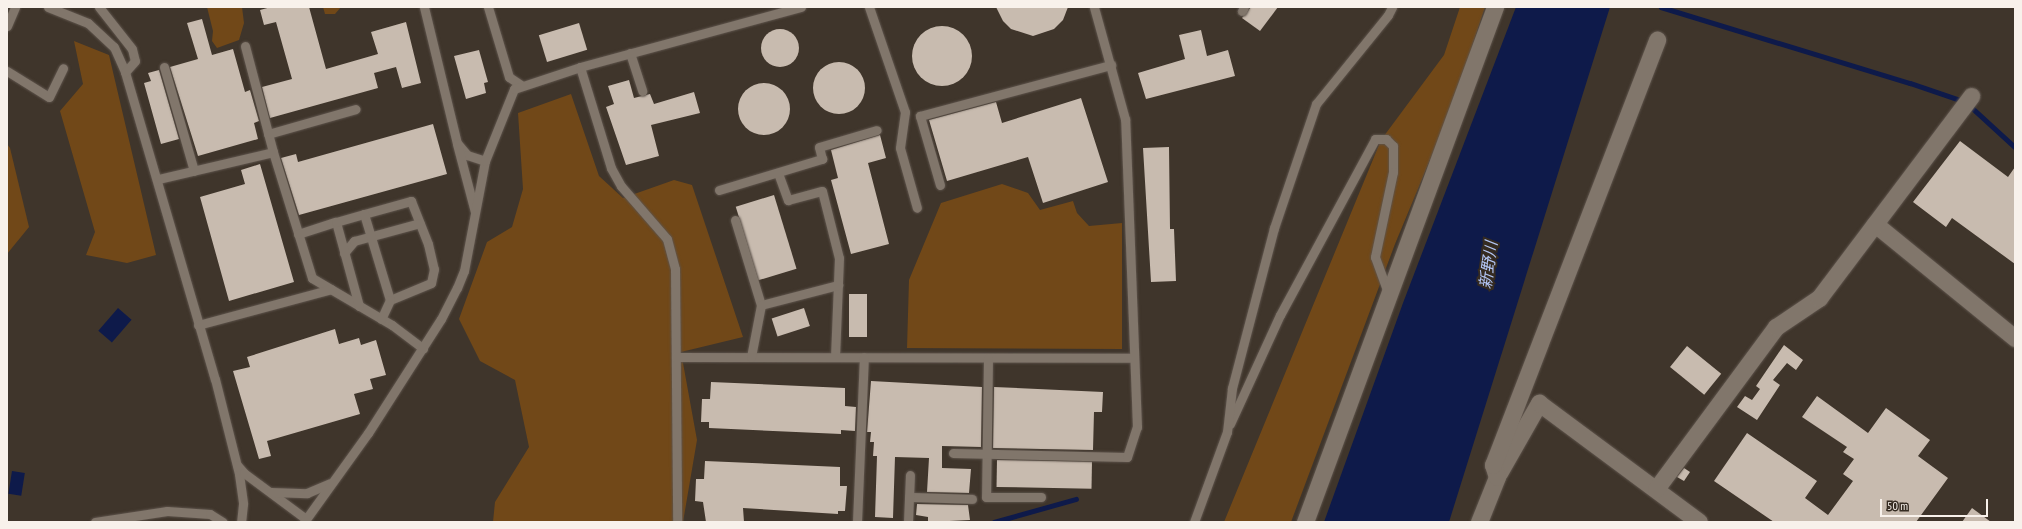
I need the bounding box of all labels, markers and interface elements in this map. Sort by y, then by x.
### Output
water label: 新野川 [1475,240,1501,290]
scale bar [1882,491,1990,517]
text: 50 m [1887,498,1908,513]

